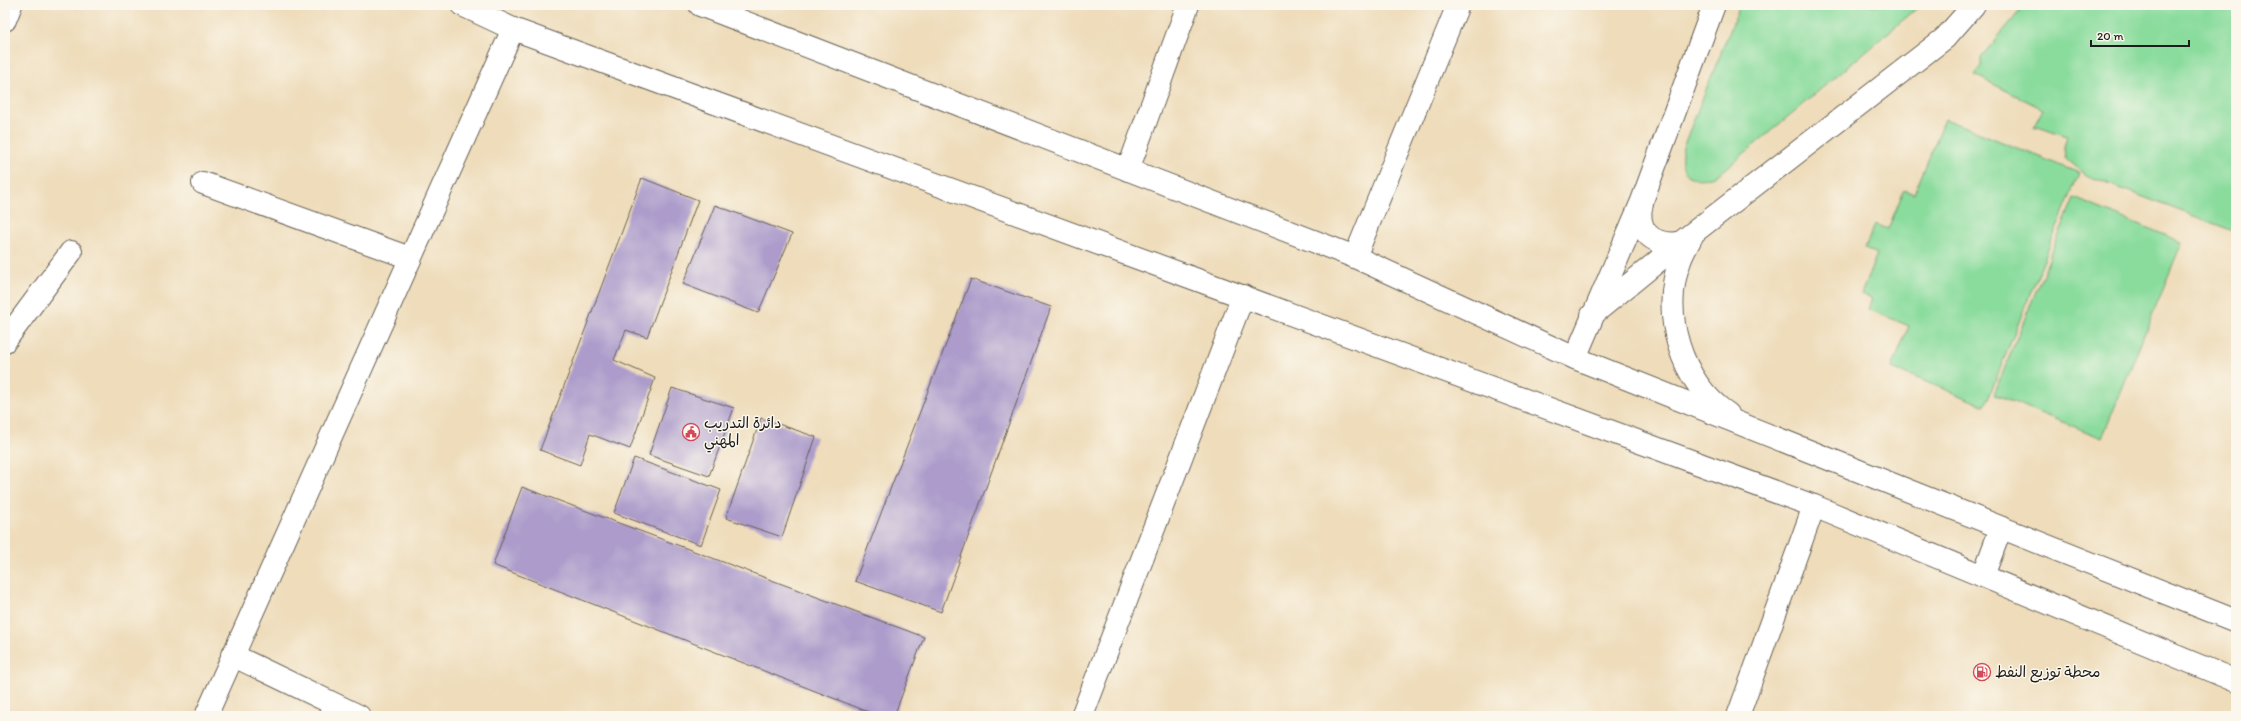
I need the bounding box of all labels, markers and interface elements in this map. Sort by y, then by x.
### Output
scale bar [2091,22,2189,48]
text: 20 m [2097,29,2124,43]
place label: دائرة التدريب المهني [704,414,781,453]
public building icon: دائرة التدريب المهني [681,422,701,442]
fuel station icon: محطة توزيع النفط [1972,662,1992,682]
place label: محطة توزيع النفط [1995,663,2101,683]

